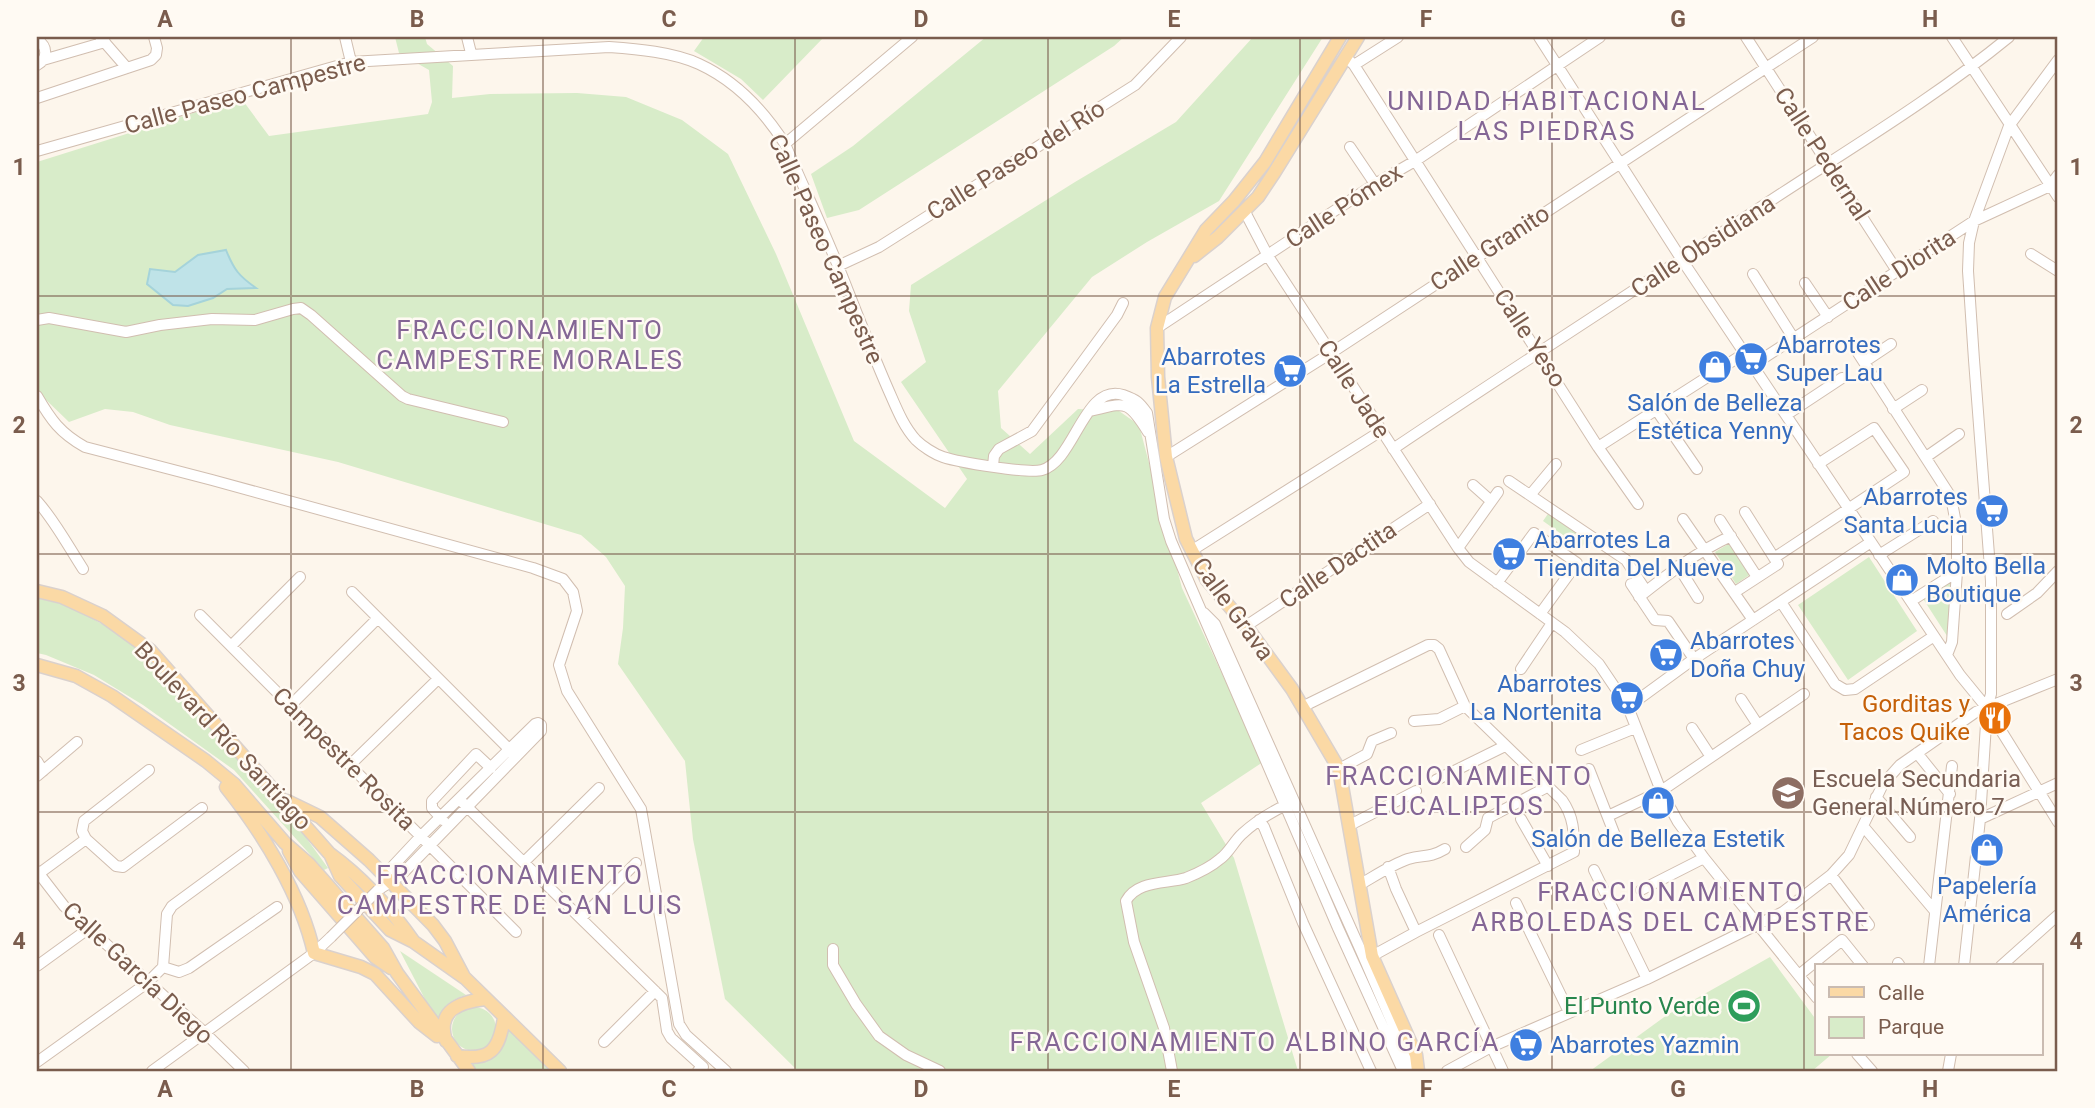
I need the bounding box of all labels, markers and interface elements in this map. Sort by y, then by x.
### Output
text: A [157,6,173,33]
text: B [410,6,424,33]
text: C [661,6,677,33]
text: D [914,6,928,33]
text: E [1168,6,1181,33]
text: F [1420,6,1433,33]
text: G [1670,6,1686,33]
text: H [1922,6,1938,33]
street label: Calle Paseo Campestre [121,48,369,140]
street label: Calle Pedernal [1769,82,1875,226]
district label: UNIDAD HABITACIONAL LAS PIEDRAS [1387,86,1707,146]
street label: Calle Paseo del Río [922,94,1110,226]
street label: Calle Paseo Campestre [763,130,889,368]
text: 1 [12,154,26,181]
text: 1 [2069,154,2083,181]
street label: Calle Pómex [1280,158,1408,254]
street label: Calle Obsidiana [1626,189,1780,303]
street label: Calle Granito [1425,199,1555,297]
street label: Calle Diorita [1837,223,1961,317]
street label: Calle Yeso [1488,284,1572,392]
district label: FRACCIONAMIENTO CAMPESTRE MORALES [376,315,684,375]
place label: Abarrotes Super Lau [1776,331,1883,387]
street label: Calle Jade [1312,335,1396,443]
supermarket icon: Abarrotes Super Lau [1732,340,1770,378]
place label: Abarrotes La Estrella [1155,343,1266,399]
shop icon: Salón de Belleza Estética Yenny [1696,348,1734,386]
supermarket icon: Abarrotes La Estrella [1271,352,1309,390]
place label: Salón de Belleza Estética Yenny [1627,389,1803,445]
text: 2 [12,412,26,439]
text: 2 [2069,412,2083,439]
place label: Abarrotes Santa Lucia [1843,483,1968,539]
supermarket icon: Abarrotes Santa Lucia [1973,492,2011,530]
street label: Calle Dactita [1274,516,1402,614]
place label: Abarrotes La Tiendita Del Nueve [1534,526,1734,582]
supermarket icon: Abarrotes La Tiendita Del Nueve [1490,535,1528,573]
street label: Calle Grava [1186,552,1280,666]
place label: Molto Bella Boutique [1926,552,2046,608]
shop icon: Molto Bella Boutique [1883,561,1921,599]
place label: Abarrotes Doña Chuy [1690,627,1806,683]
street label: Boulevard Río Santiago [129,636,317,836]
supermarket icon: Abarrotes Doña Chuy [1647,636,1685,674]
text: 3 [12,670,26,697]
place label: Abarrotes La Nortenita [1470,670,1602,726]
text: 3 [2069,670,2083,697]
supermarket icon: Abarrotes La Nortenita [1608,679,1646,717]
street label: Campestre Rosita [267,682,421,836]
place label: Gorditas y Tacos Quike [1839,690,1971,746]
restaurant icon: Gorditas y Tacos Quike [1976,699,2014,737]
district label: FRACCIONAMIENTO EUCALIPTOS [1325,761,1593,821]
place label: Escuela Secundaria General Número 7 [1812,765,2021,821]
school or university icon: Escuela Secundaria General Número 7 [1769,774,1807,812]
shop icon: Salón de Belleza Estetik [1639,784,1677,822]
place label: Salón de Belleza Estetik [1531,825,1786,853]
shop icon: Papelería América [1968,831,2006,869]
district label: FRACCIONAMIENTO CAMPESTRE DE SAN LUIS [337,860,683,920]
place label: Papelería América [1937,872,2037,928]
district label: FRACCIONAMIENTO ARBOLEDAS DEL CAMPESTRE [1471,877,1871,937]
street label: Calle García Diego [57,896,219,1050]
text: 4 [12,928,26,955]
text: 4 [2069,928,2083,955]
legend [1815,964,2042,1056]
text: Calle [1878,981,1924,1005]
sports icon: El Punto Verde [1725,987,1763,1025]
place label: El Punto Verde [1564,992,1720,1020]
text: Parque [1878,1015,1944,1039]
supermarket icon: Abarrotes Yazmin [1507,1026,1545,1064]
district label: FRACCIONAMIENTO ALBINO GARCÍA [1010,1027,1500,1057]
place label: Abarrotes Yazmin [1550,1031,1739,1059]
text: A [157,1076,173,1103]
text: B [410,1076,424,1103]
text: C [661,1076,677,1103]
text: D [914,1076,928,1103]
text: E [1168,1076,1181,1103]
text: F [1420,1076,1433,1103]
text: G [1670,1076,1686,1103]
text: H [1922,1076,1938,1103]

